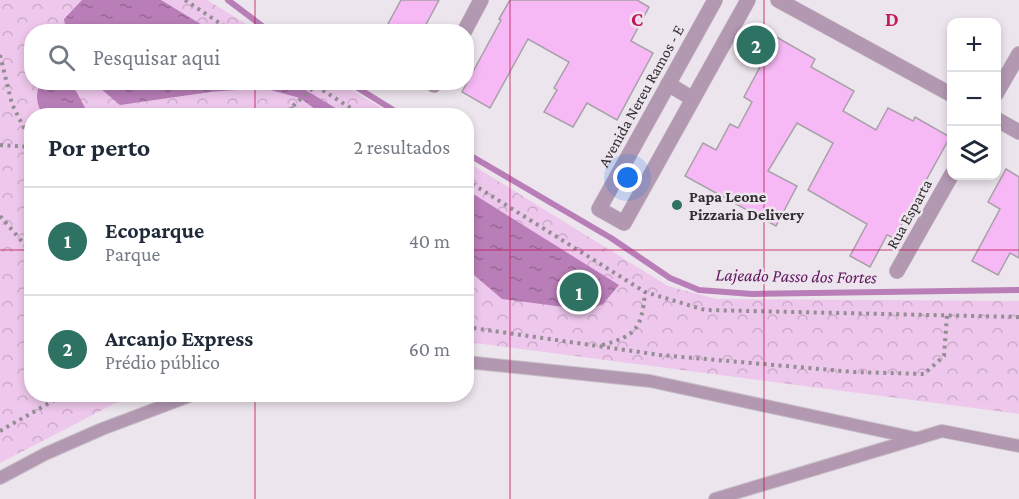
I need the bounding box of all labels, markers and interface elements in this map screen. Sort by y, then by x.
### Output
text: C [631,8,643,30]
text: D [885,8,899,30]
map controls [947,18,1001,180]
button: + [947,18,1001,72]
street label: Avenida Nereu Ramos - E [595,22,687,170]
pin: 2 [736,22,776,68]
search box [24,24,474,90]
icon: search [45,41,78,74]
text: Pesquisar aqui [93,45,220,70]
button: − [947,72,1001,126]
button: layers [947,126,1001,180]
text: Por perto [48,133,150,162]
text: 2 resultados [353,136,450,158]
your location [613,163,642,192]
street label: Rua Esparta [883,176,936,252]
place label: Papa Leone Pizzaria Delivery [689,188,804,223]
marker: Papa Leone Pizzaria Delivery [670,198,684,212]
text: Ecoparque [105,218,204,243]
text: 1 [64,230,71,252]
text: 40 m [409,230,450,252]
text: Parque [105,243,160,265]
water label: Lajeado Passo dos Fortes [715,265,877,288]
pin: 1 [560,270,598,314]
text: Arcanjo Express [105,326,253,351]
text: 2 [62,338,73,360]
text: 60 m [409,338,450,360]
text: Prédio público [105,351,220,373]

